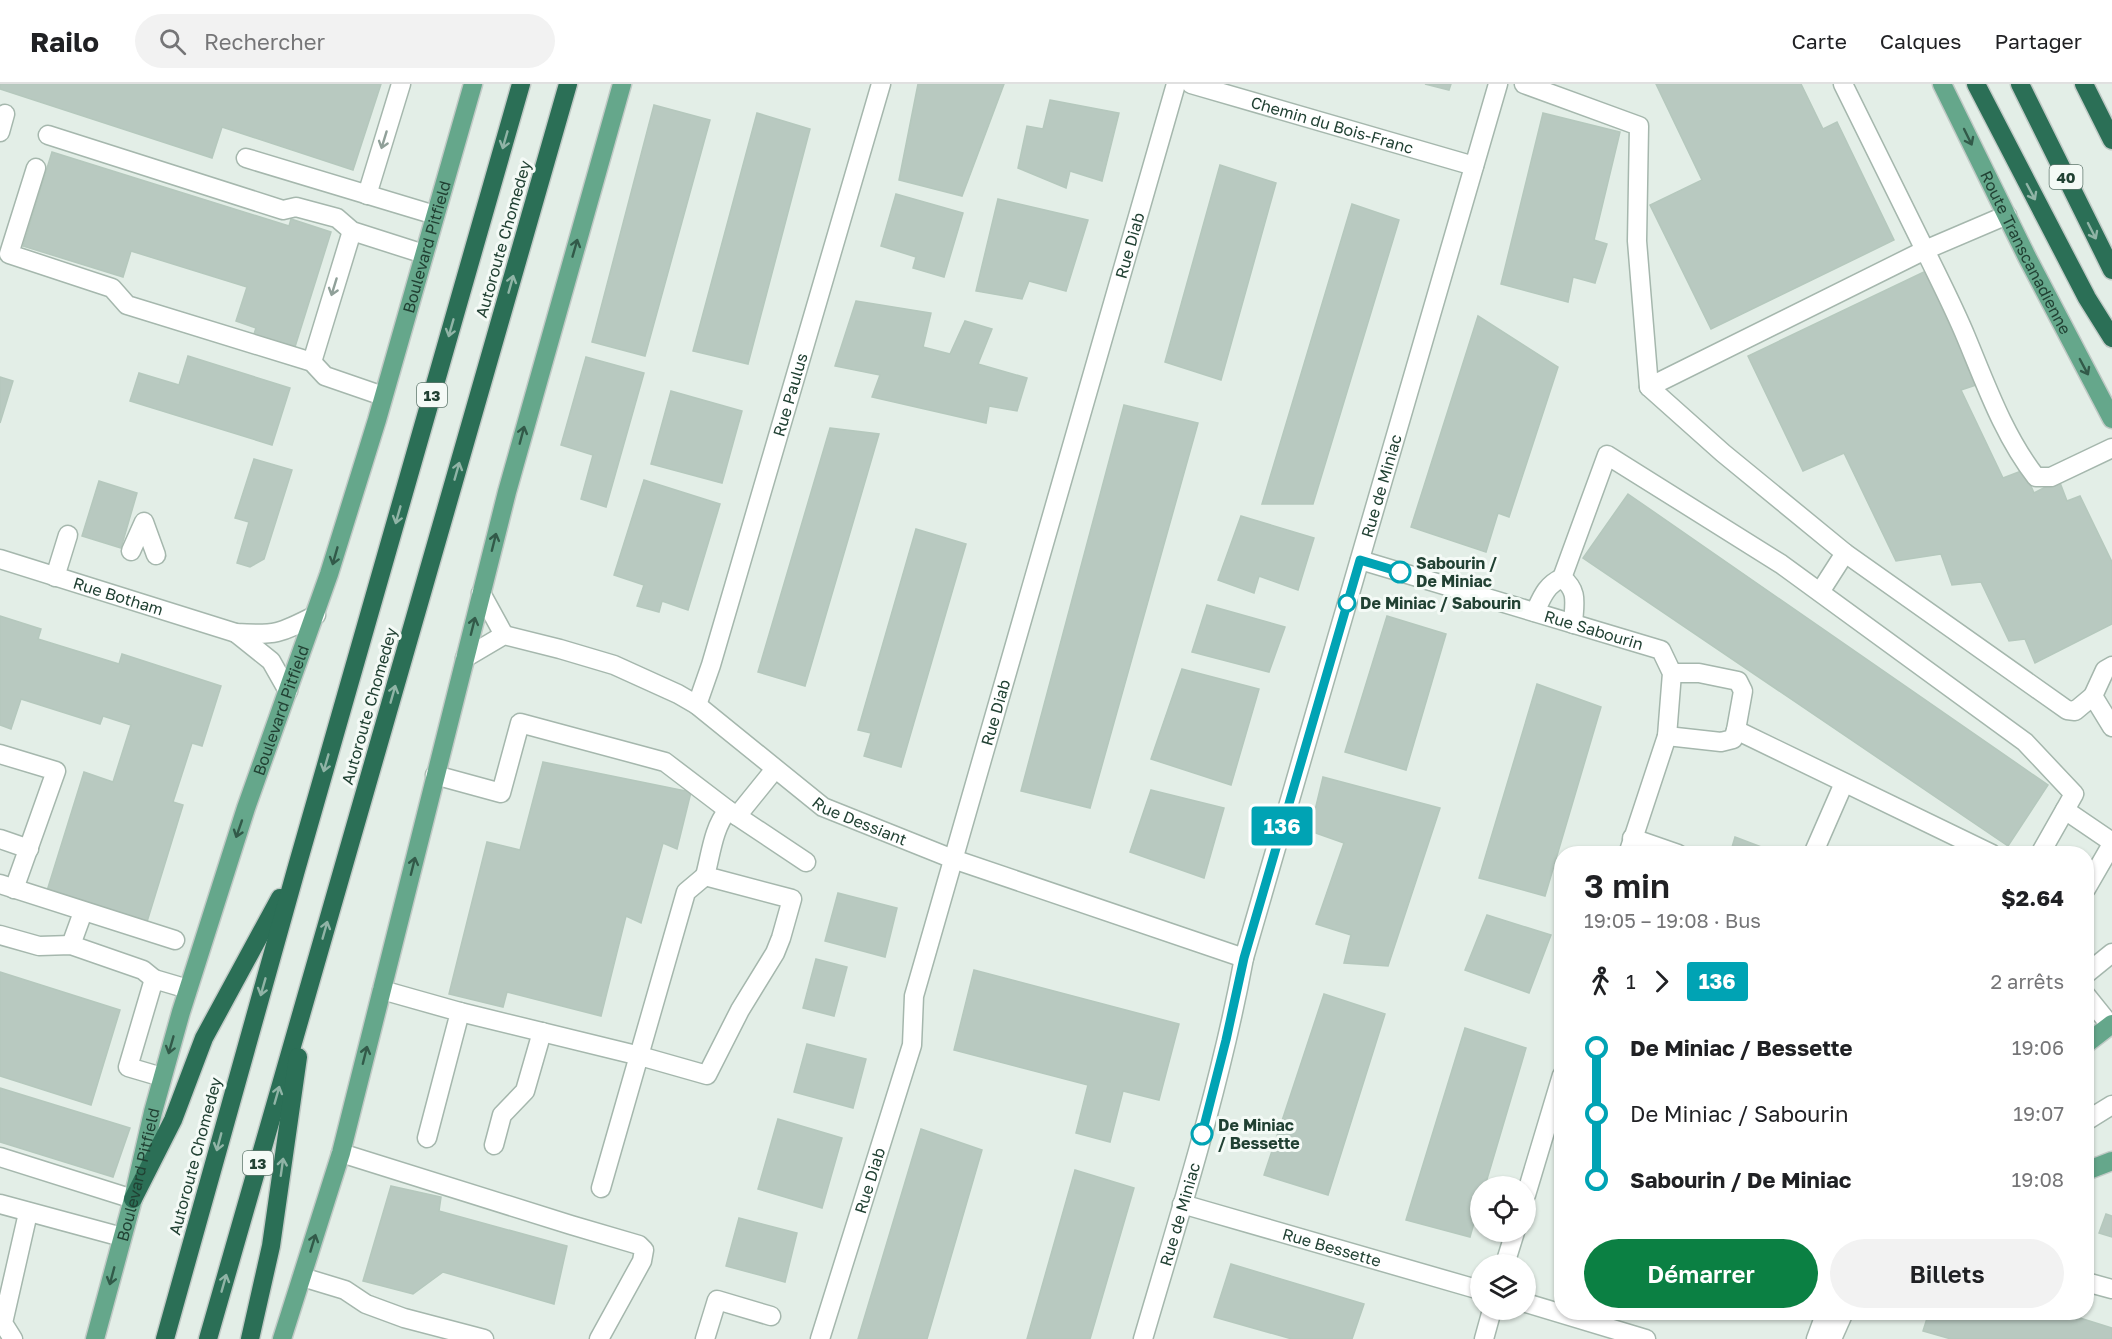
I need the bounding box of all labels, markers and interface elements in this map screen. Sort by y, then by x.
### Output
search box [135,14,555,68]
text: Railo [30,25,99,58]
icon: search [156,25,189,58]
text: Rechercher [204,28,325,55]
text: Carte [1791,28,1847,54]
text: Calques [1880,28,1961,54]
text: Partager [1994,28,2082,54]
street label: Chemin du Bois-Franc [1249,92,1416,158]
one-way arrow [1963,127,1974,145]
one-way arrow [378,130,389,149]
one-way arrow [499,130,510,149]
street label: Autoroute Chomedey [471,158,535,320]
road number: 40 [2050,165,2082,189]
street label: Route Transcanadienne [1976,167,2076,337]
street label: Boulevard Pitfield [398,178,455,315]
one-way arrow [2025,183,2037,201]
street label: Rue Diab [1111,210,1149,281]
one-way arrow [2087,221,2099,239]
one-way arrow [570,239,581,258]
one-way arrow [506,275,517,294]
one-way arrow [328,277,339,296]
one-way arrow [445,318,456,337]
street label: Rue Paulus [768,351,812,439]
one-way arrow [2078,358,2090,375]
road number: 13 [417,383,447,407]
one-way arrow [517,426,529,445]
street label: Rue de Miniac [1357,432,1406,540]
one-way arrow [452,462,463,481]
one-way arrow [392,505,403,524]
one-way arrow [489,533,500,552]
one-way arrow [329,546,340,565]
place label: Sabourin / De Miniac [1416,553,1497,591]
marker: Sabourin / De Miniac [1389,561,1411,583]
street label: Rue Botham [71,573,166,620]
place label: De Miniac / Sabourin [1360,593,1521,613]
marker: De Miniac / Sabourin [1338,594,1356,612]
street label: Rue Sabourin [1542,606,1646,654]
one-way arrow [467,616,479,635]
street label: Autoroute Chomedey [337,625,401,787]
street label: Boulevard Pitfield [248,642,313,778]
street label: Rue Diab [976,677,1014,748]
one-way arrow [388,685,399,704]
one-way arrow [320,753,332,772]
street label: Rue Dessiant [808,792,910,850]
line badge: 136 [1248,806,1316,846]
text: 136 [1264,813,1300,839]
one-way arrow [232,819,243,838]
one-way arrow [407,857,419,876]
text: 3 min [1584,866,1670,905]
text: $2.64 [2001,884,2064,911]
text: 19:05 – 19:08 · Bus [1584,908,1761,932]
one-way arrow [320,921,331,940]
icon: walk [1584,965,1617,998]
icon: forward [1645,965,1678,998]
text: 136 [1699,968,1736,994]
text: 1 [1626,969,1636,993]
text: 2 arrêts [1991,969,2064,993]
one-way arrow [256,977,268,996]
text: De Miniac / Bessette [1630,1034,1853,1061]
one-way arrow [165,1035,177,1054]
text: 19:06 [2012,1035,2064,1059]
one-way arrow [360,1046,372,1065]
street label: Autoroute Chomedey [164,1075,226,1237]
one-way arrow [272,1086,283,1105]
text: De Miniac / Sabourin [1630,1100,1848,1127]
text: 19:07 [2013,1101,2064,1125]
street label: Boulevard Pitfield [112,1106,164,1244]
place label: De Miniac / Bessette [1218,1115,1300,1153]
marker: De Miniac / Bessette [1191,1123,1213,1145]
one-way arrow [213,1132,225,1151]
street label: Rue Diab [850,1145,889,1216]
road number: 13 [243,1151,273,1175]
one-way arrow [277,1158,288,1178]
street label: Rue de Miniac [1155,1160,1204,1268]
text: Sabourin / De Miniac [1630,1166,1851,1193]
text: 19:08 [2012,1167,2064,1191]
map controls [1470,1176,1536,1320]
button: locate [1470,1176,1536,1242]
street label: Rue Bessette [1280,1224,1384,1271]
one-way arrow [308,1234,319,1253]
button: Démarrer [1584,1239,1818,1308]
button: Billets [1830,1239,2064,1308]
button: layers [1470,1254,1536,1320]
one-way arrow [105,1266,117,1285]
one-way arrow [219,1274,230,1293]

